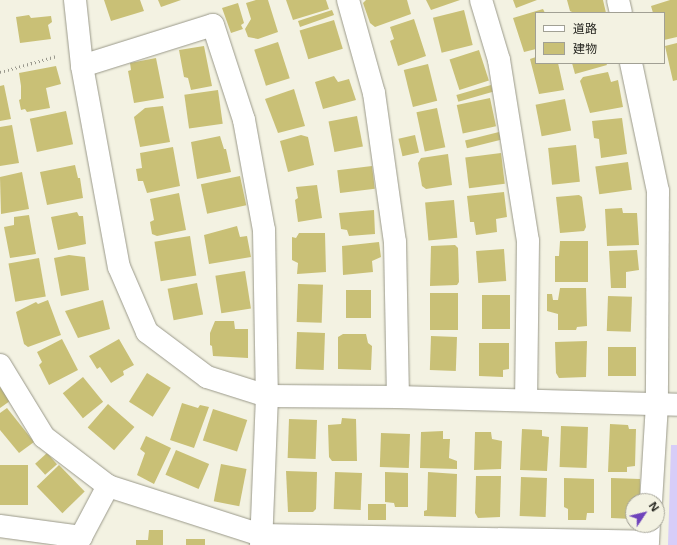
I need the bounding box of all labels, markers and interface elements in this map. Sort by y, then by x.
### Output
legend [535,12,665,64]
text: 道路 [573,20,597,37]
text: 建物 [573,40,597,57]
north arrow [625,493,665,533]
text: N [646,498,663,514]

